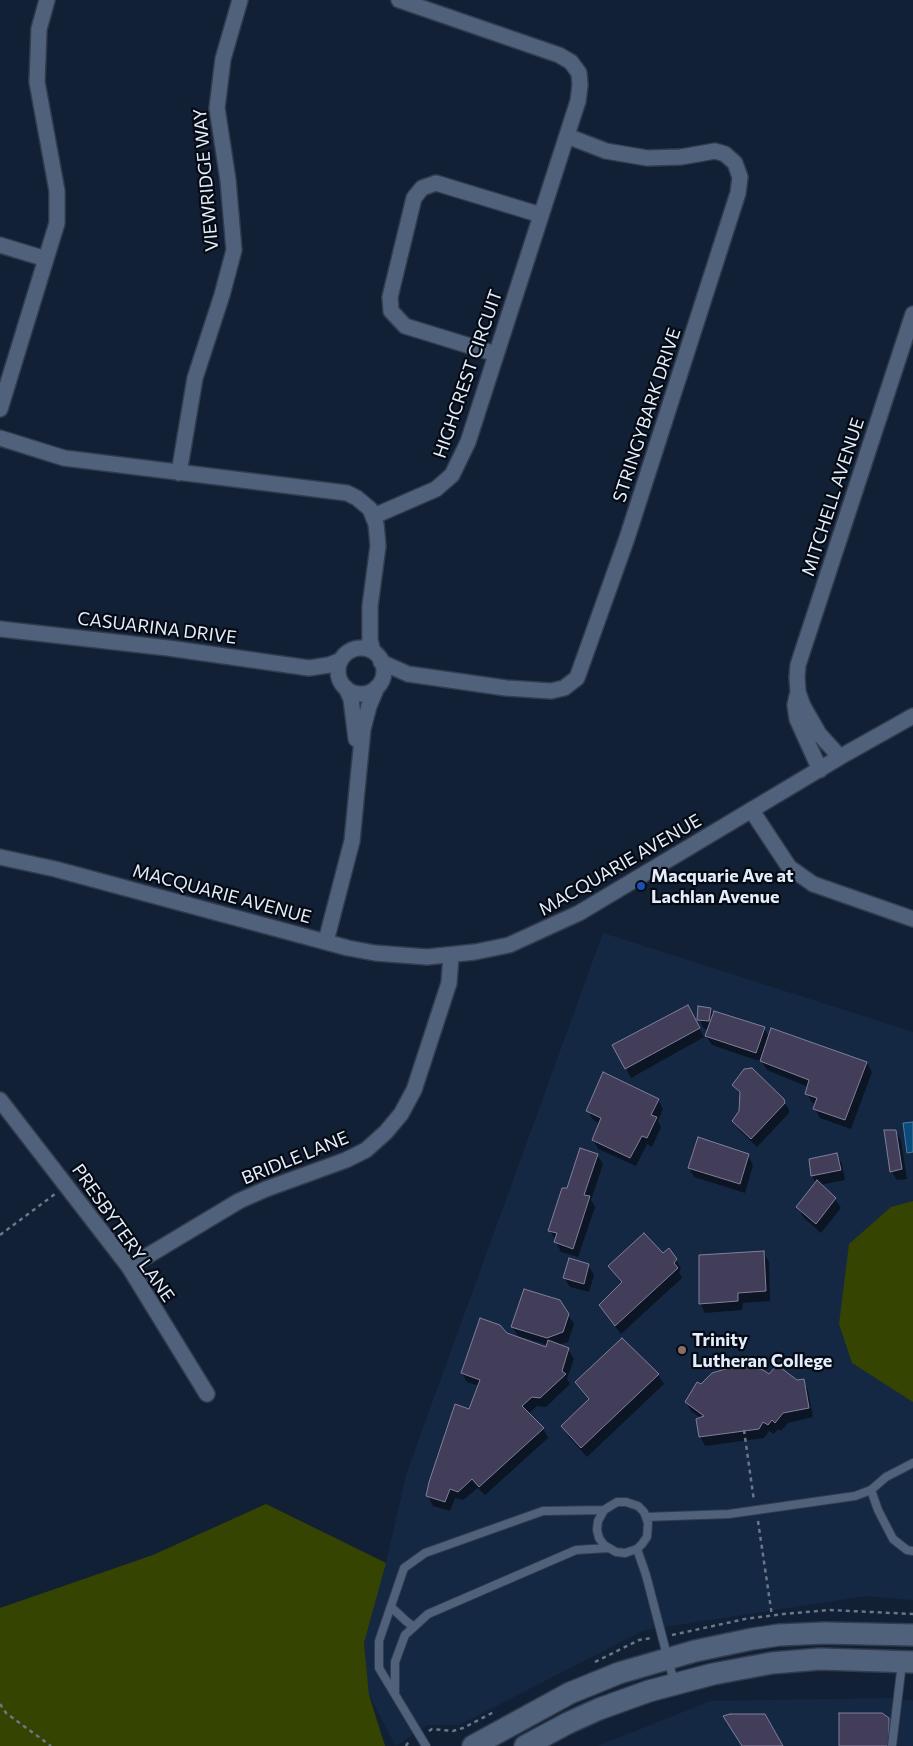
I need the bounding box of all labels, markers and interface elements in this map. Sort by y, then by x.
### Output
street label: VIEWRIDGE WAY [189,107,223,253]
street label: HIGHCREST CIRCUIT [429,287,507,461]
street label: STRINGYBARK DRIVE [609,325,685,505]
street label: MITCHELL AVENUE [797,415,869,579]
street label: CASUARINA DRIVE [76,608,238,648]
street label: MACQUARIE AVENUE [535,810,705,920]
street label: MACQUARIE AVENUE [130,860,314,928]
place label: Macquarie Ave at Lachlan Avenue [651,865,794,908]
marker: Macquarie Ave at Lachlan Avenue [635,880,647,892]
street label: BRIDLE LANE [238,1127,352,1189]
street label: PRESBYTERY LANE [67,1160,179,1306]
place label: Trinity Lutheran College [692,1329,832,1372]
marker: Trinity Lutheran College [676,1344,688,1356]

